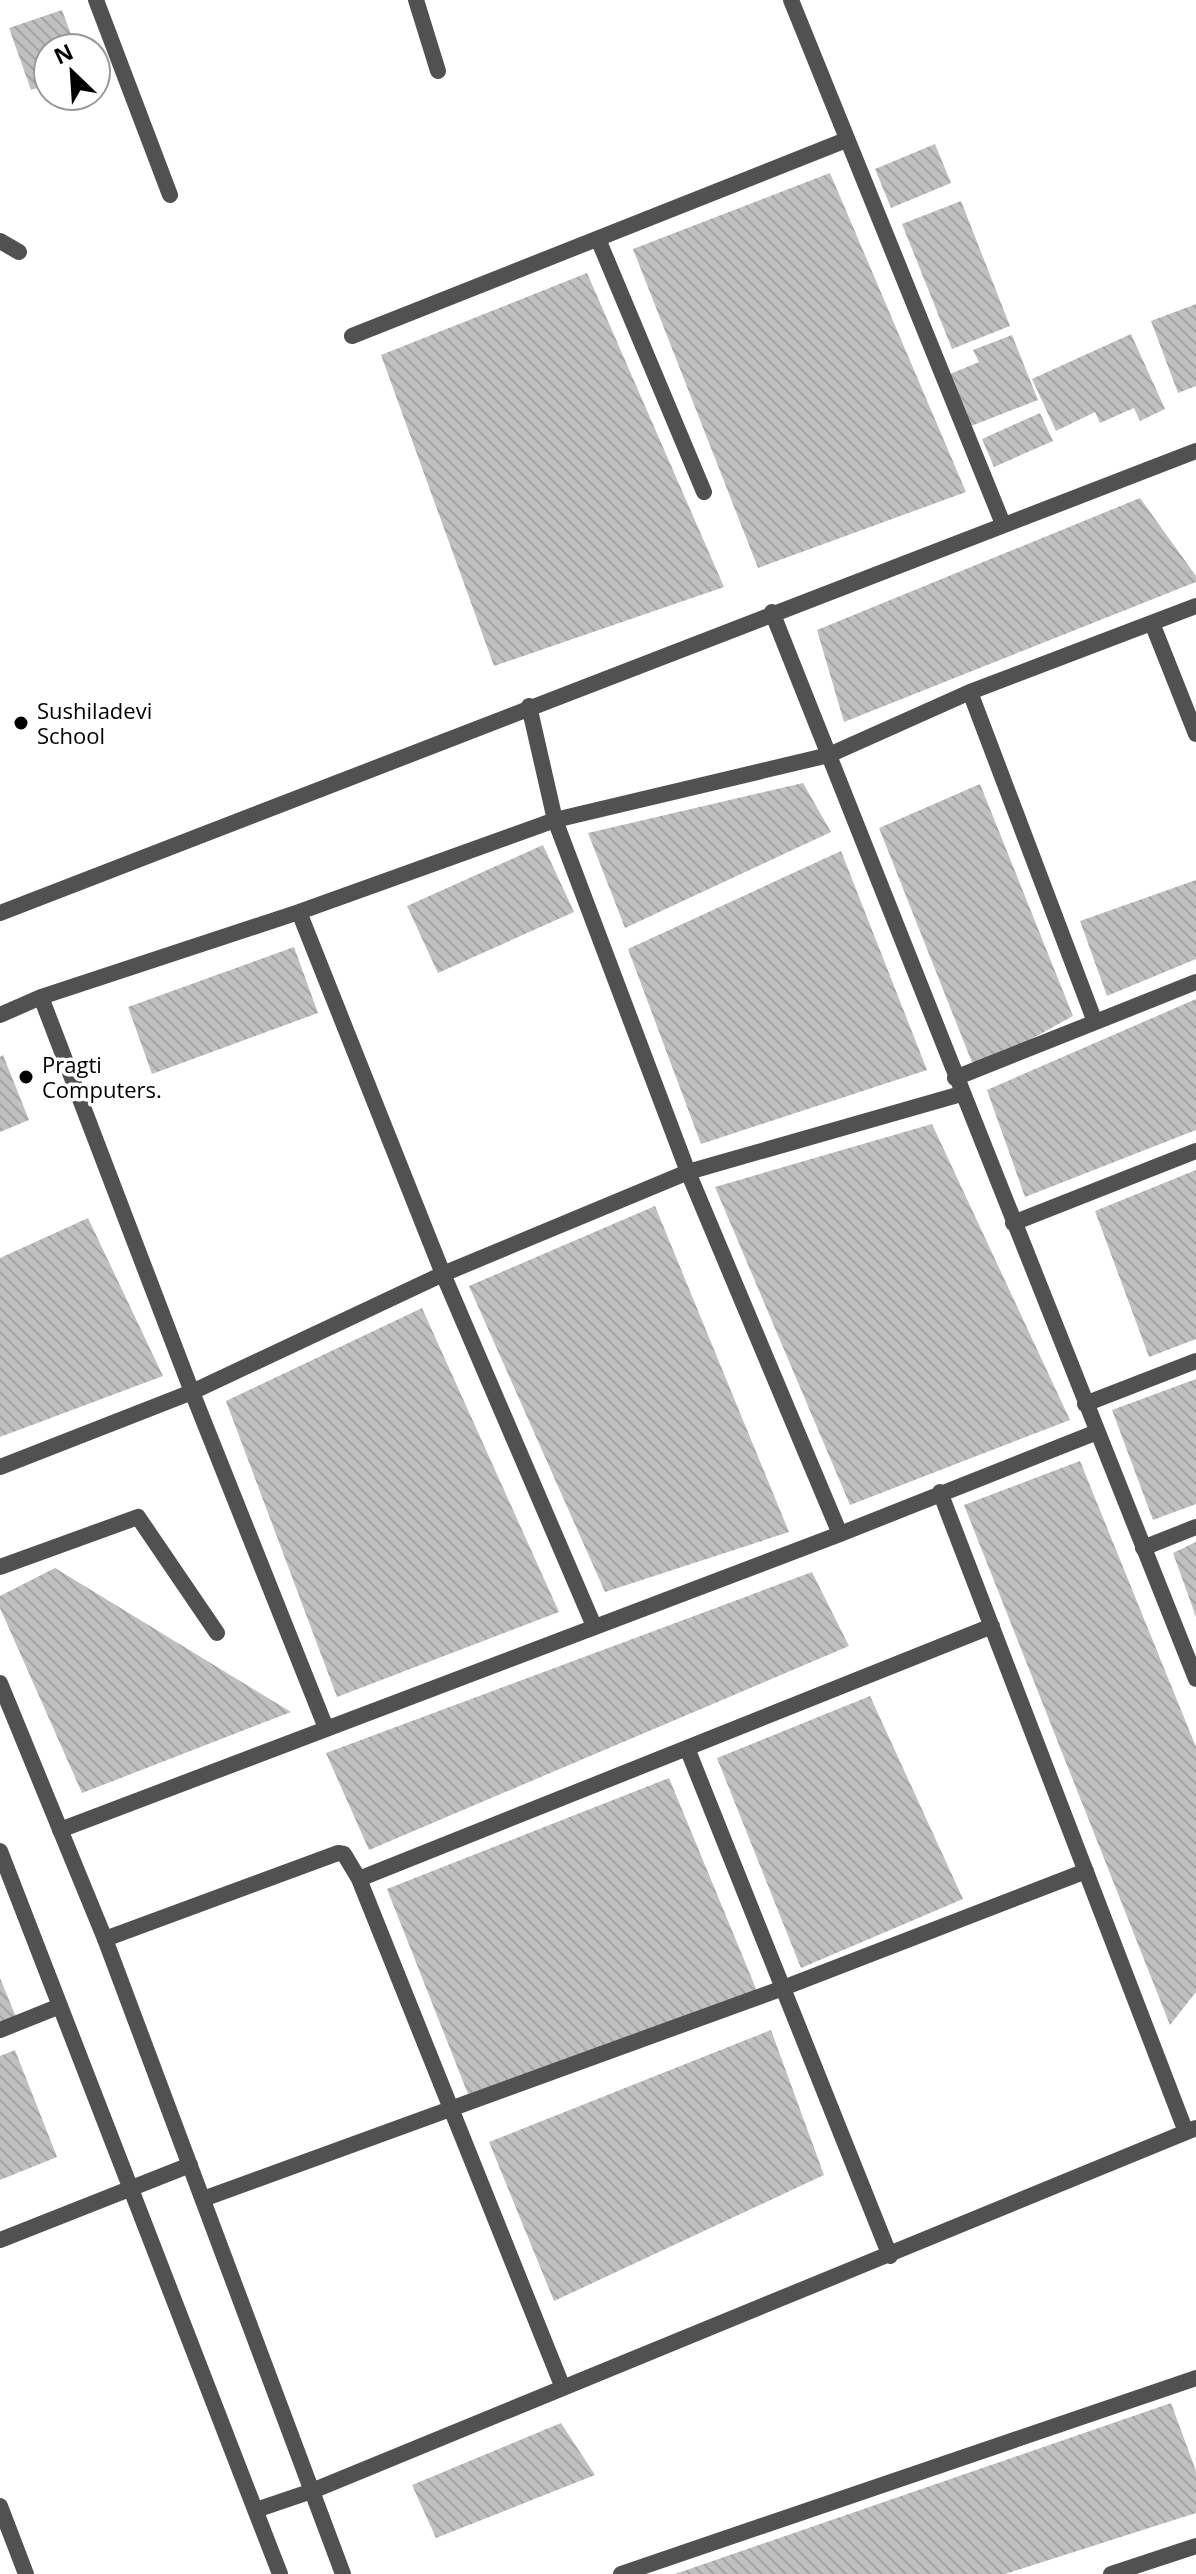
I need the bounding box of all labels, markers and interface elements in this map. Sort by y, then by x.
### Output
north arrow [32,32,112,112]
text: N [49,36,78,70]
place label: Sushiladevi School [37,695,152,750]
marker: Sushiladevi School [12,714,30,732]
place label: Pragti Computers. [42,1049,162,1104]
marker: Pragti Computers. [17,1068,35,1086]

